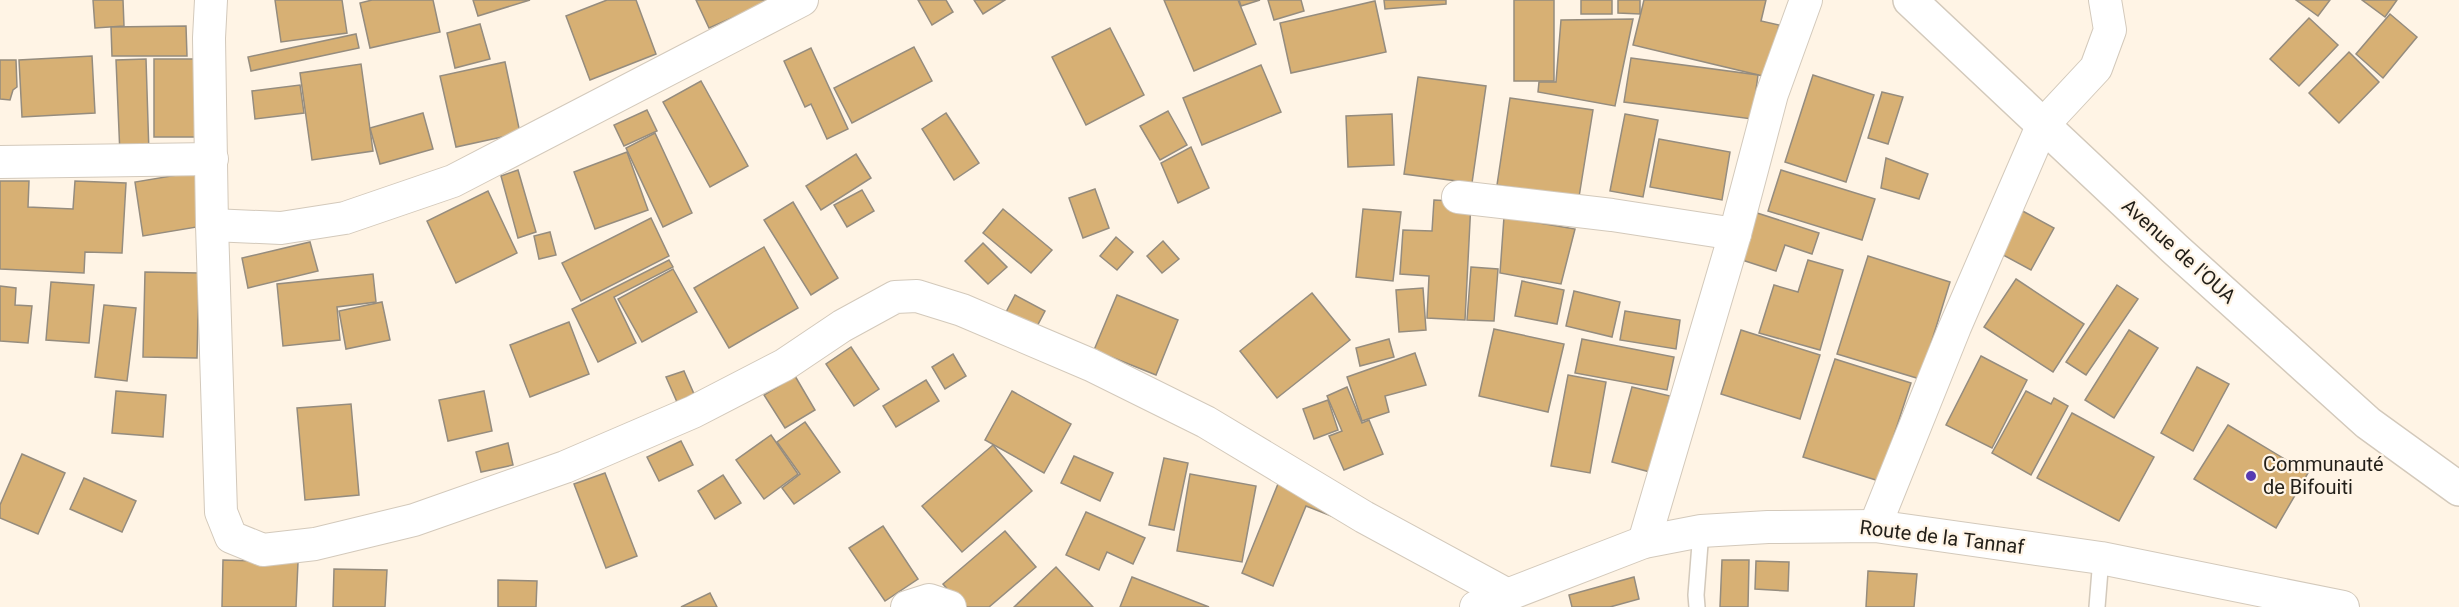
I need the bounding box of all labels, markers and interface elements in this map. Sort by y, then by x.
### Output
street label: Avenue de l'OUA [2117,194,2241,308]
place label: Communauté de Bifouiti [2263,452,2384,499]
marker: Communauté de Bifouiti [2244,469,2258,483]
street label: Route de la Tannaf [1858,515,2026,559]

